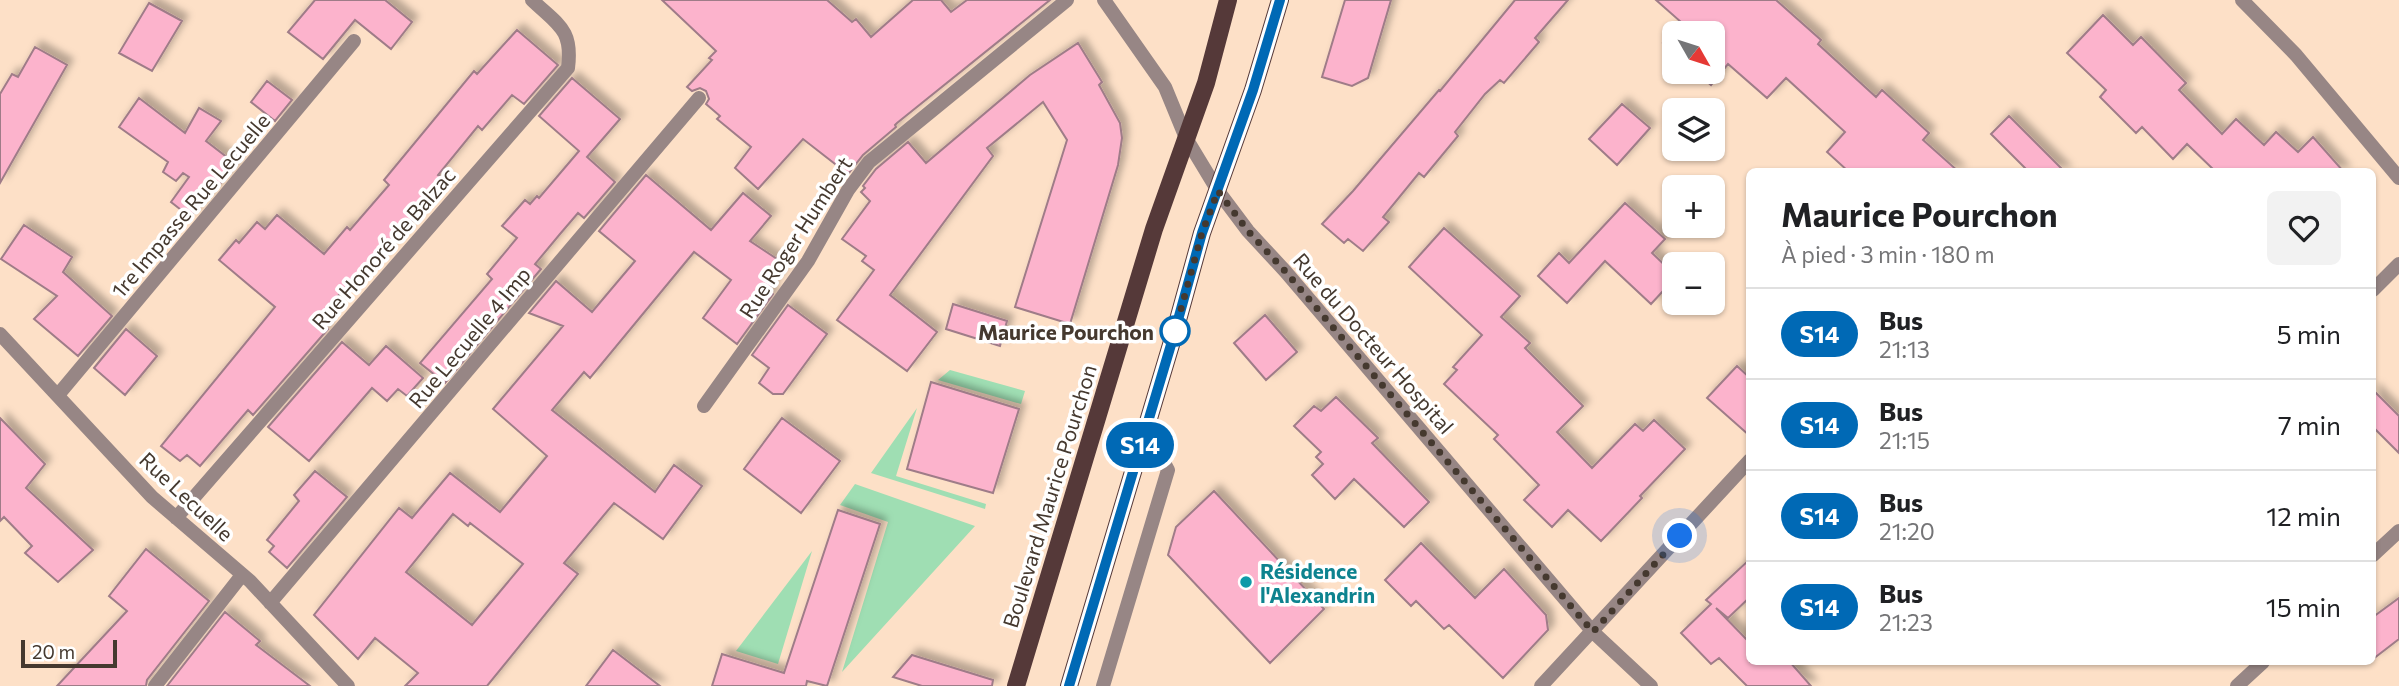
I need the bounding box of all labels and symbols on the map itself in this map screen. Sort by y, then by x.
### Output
north arrow [1662,21,1726,84]
street label: 1re Impasse Rue Lecuelle [106,108,274,302]
street label: Rue Roger Humbert [733,151,857,323]
street label: Rue Honoré de Balzac [306,162,460,334]
street label: Rue du Docteur Hospital [1289,248,1459,438]
street label: Rue Lecuelle 4 Imp [403,262,535,412]
marker: Maurice Pourchon [1160,316,1190,346]
place label: Maurice Pourchon [978,319,1154,344]
street label: Boulevard Maurice Pourchon [997,361,1101,631]
line badge: S14 [1100,422,1180,468]
street label: Rue Lecuelle [135,446,239,546]
your location [1662,518,1697,553]
place label: Résidence l'Alexandrin [1260,558,1375,607]
marker: Résidence l'Alexandrin [1238,574,1254,590]
scale bar [21,637,117,669]

